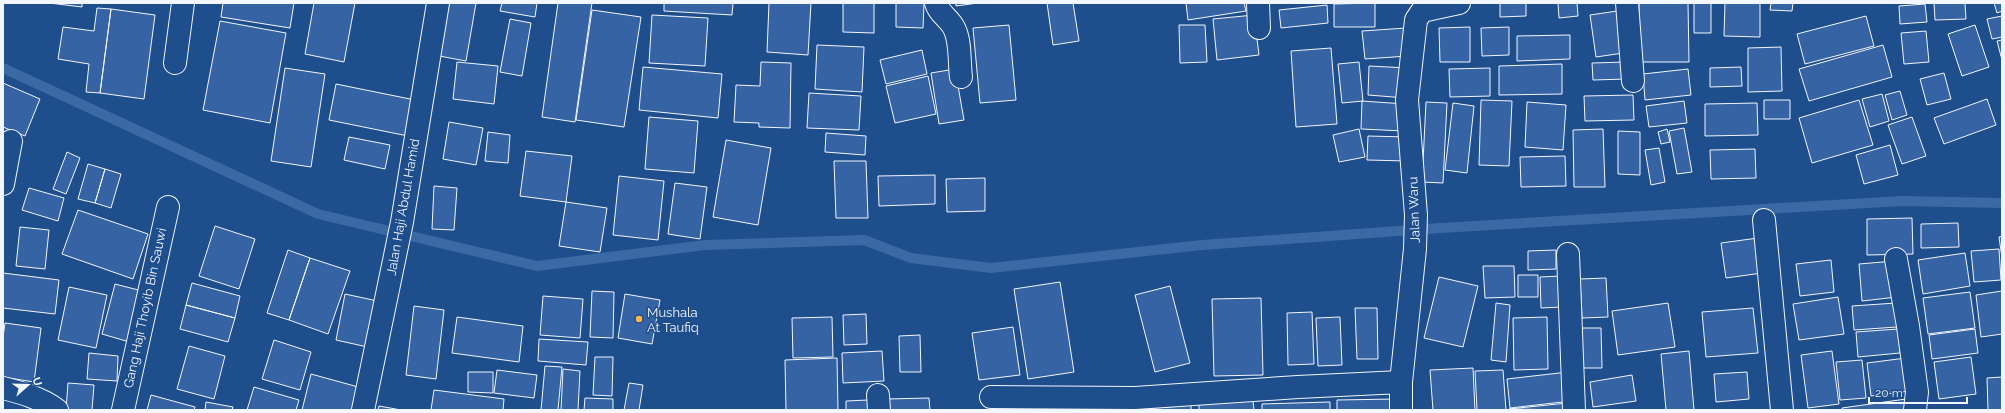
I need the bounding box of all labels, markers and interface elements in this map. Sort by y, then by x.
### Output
street label: Jalan Haji Abdul Hamid [384,137,422,277]
street label: Jalan Waru [1405,176,1423,244]
street label: Gang Haji Thoyib Bin Sauwi [121,227,169,389]
place label: Mushala At Taufiq [647,305,699,335]
marker: Mushala At Taufiq [634,314,644,324]
north arrow [8,365,48,405]
text: U [29,376,44,388]
scale bar [1869,379,1967,405]
text: 20 m [1875,386,1903,400]

